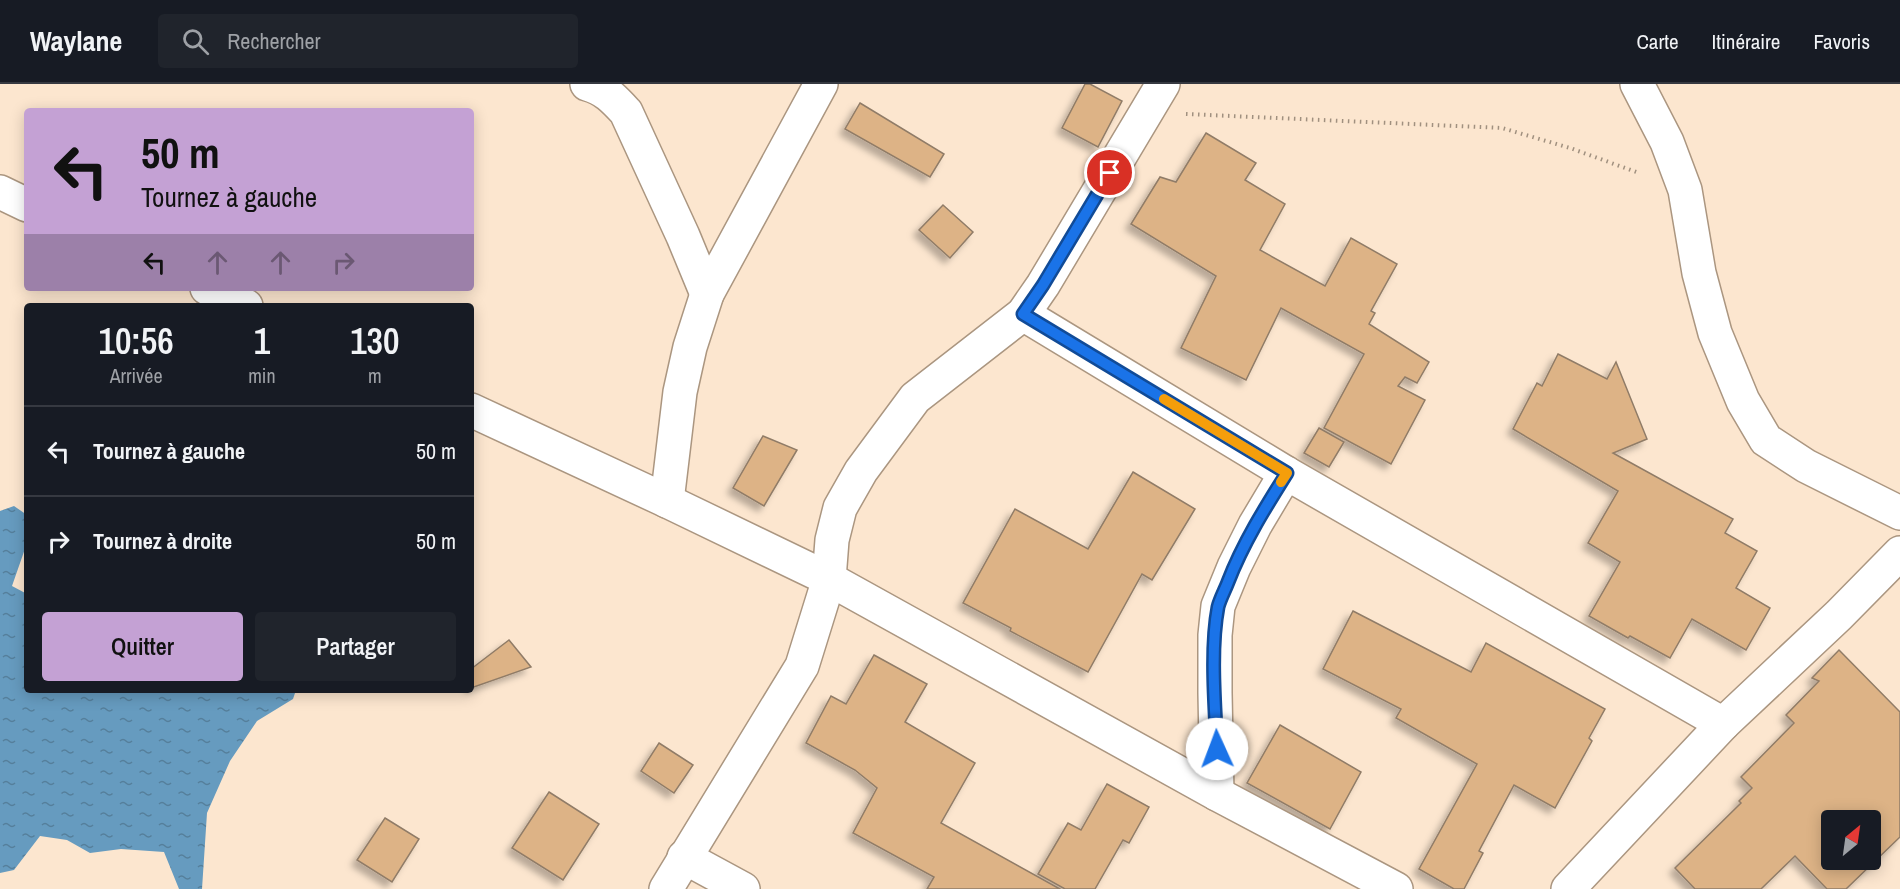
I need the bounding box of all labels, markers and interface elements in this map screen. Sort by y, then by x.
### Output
search box [158,14,578,68]
text: Waylane [30,22,122,60]
icon: search [179,25,212,58]
text: Rechercher [227,26,321,56]
text: Carte [1636,27,1679,56]
text: Itinéraire [1712,27,1780,56]
text: Favoris [1813,27,1870,56]
text: 50 m [141,125,220,181]
icon: left [42,132,120,210]
pin [1084,147,1135,198]
icon: arrive [1093,156,1126,189]
text: Tournez à gauche [141,179,317,215]
icon: left [138,246,171,279]
icon: ahead [201,246,234,279]
icon: ahead [264,246,297,279]
icon: right [327,246,360,279]
text: 10:56 [99,317,174,365]
text: 1 [254,317,270,365]
text: 130 [350,317,399,365]
text: Arrivée [110,362,163,389]
text: min [248,362,276,389]
text: m [368,362,382,389]
icon: left [42,435,75,468]
text: Tournez à gauche [93,436,245,466]
text: 50 m [416,436,456,466]
icon: right [42,525,75,558]
text: Tournez à droite [93,526,232,556]
text: 50 m [416,526,456,556]
button: Quitter [42,612,243,681]
button: Partager [255,612,456,681]
position arrow [1185,717,1249,781]
north arrow [1821,810,1881,870]
map controls [1821,810,1881,870]

